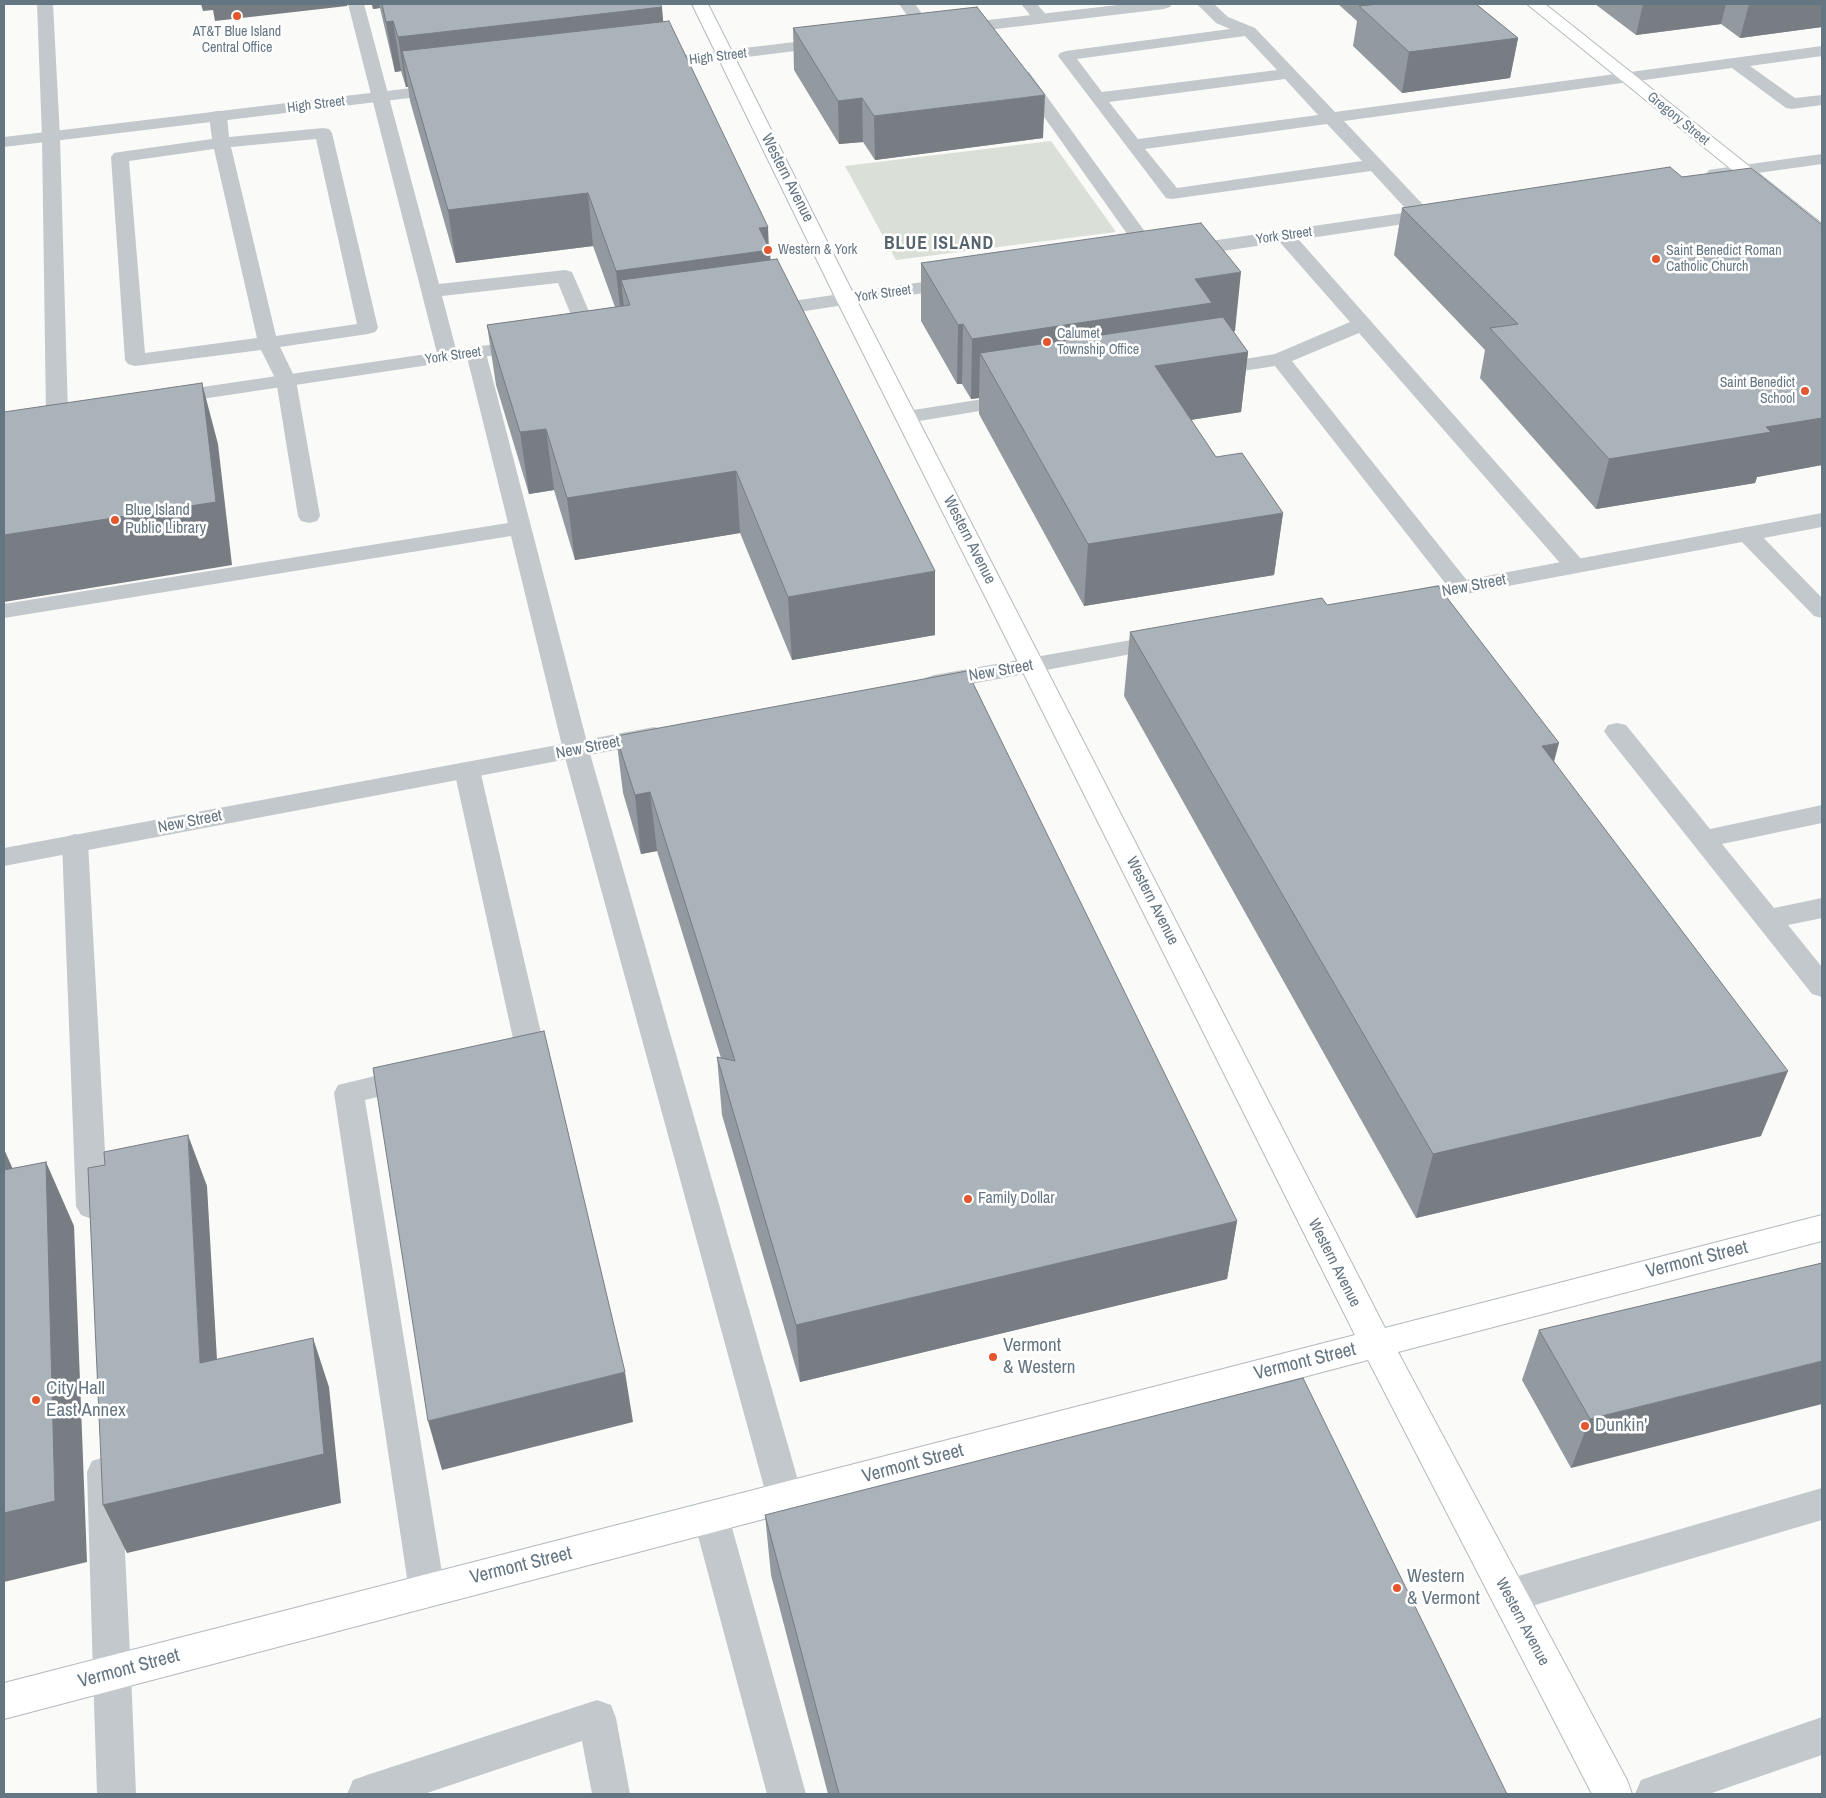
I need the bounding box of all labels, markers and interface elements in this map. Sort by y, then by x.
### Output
marker: AT&T Blue Island Central Office [231,10,243,22]
place label: AT&T Blue Island Central Office [193,24,281,56]
street label: High Street [688,45,748,69]
street label: Gregory Street [1643,89,1713,149]
street label: High Street [286,93,346,117]
street label: Western Avenue [757,131,817,225]
street label: York Street [1255,224,1313,248]
district label: BLUE ISLAND [883,233,995,255]
place label: Western & York [778,242,857,258]
place label: Saint Benedict Roman Catholic Church [1666,243,1782,276]
marker: Western & York [762,244,774,256]
marker: Saint Benedict Roman Catholic Church [1650,253,1662,265]
street label: York Street [854,282,912,306]
place label: Calumet Township Office [1057,326,1139,358]
marker: Calumet Township Office [1041,336,1053,348]
street label: York Street [424,344,482,368]
place label: Saint Benedict School [1720,375,1795,408]
marker: Saint Benedict School [1799,385,1811,397]
street label: Western Avenue [939,493,999,587]
place label: Blue Island Public Library [125,501,206,539]
marker: Blue Island Public Library [109,514,121,526]
street label: New Street [1440,570,1508,602]
street label: New Street [967,656,1035,686]
street label: New Street [554,732,622,764]
street label: New Street [156,806,224,838]
street label: Western Avenue [1122,854,1182,948]
place label: Family Dollar [978,1189,1055,1209]
marker: Family Dollar [962,1193,974,1205]
street label: Western Avenue [1304,1216,1364,1310]
street label: Vermont Street [1644,1236,1750,1284]
place label: Vermont & Western [1003,1335,1075,1379]
street label: Vermont Street [1252,1338,1358,1386]
marker: Vermont & Western [987,1351,999,1363]
place label: City Hall East Annex [46,1378,126,1422]
marker: City Hall East Annex [30,1394,42,1406]
place label: Dunkin' [1595,1415,1647,1437]
marker: Dunkin' [1579,1420,1591,1432]
street label: Vermont Street [860,1440,966,1488]
street label: Vermont Street [468,1542,574,1590]
place label: Western & Vermont [1407,1566,1480,1610]
street label: Western Avenue [1491,1575,1553,1669]
marker: Western & Vermont [1391,1582,1403,1594]
street label: Vermont Street [76,1645,182,1693]

